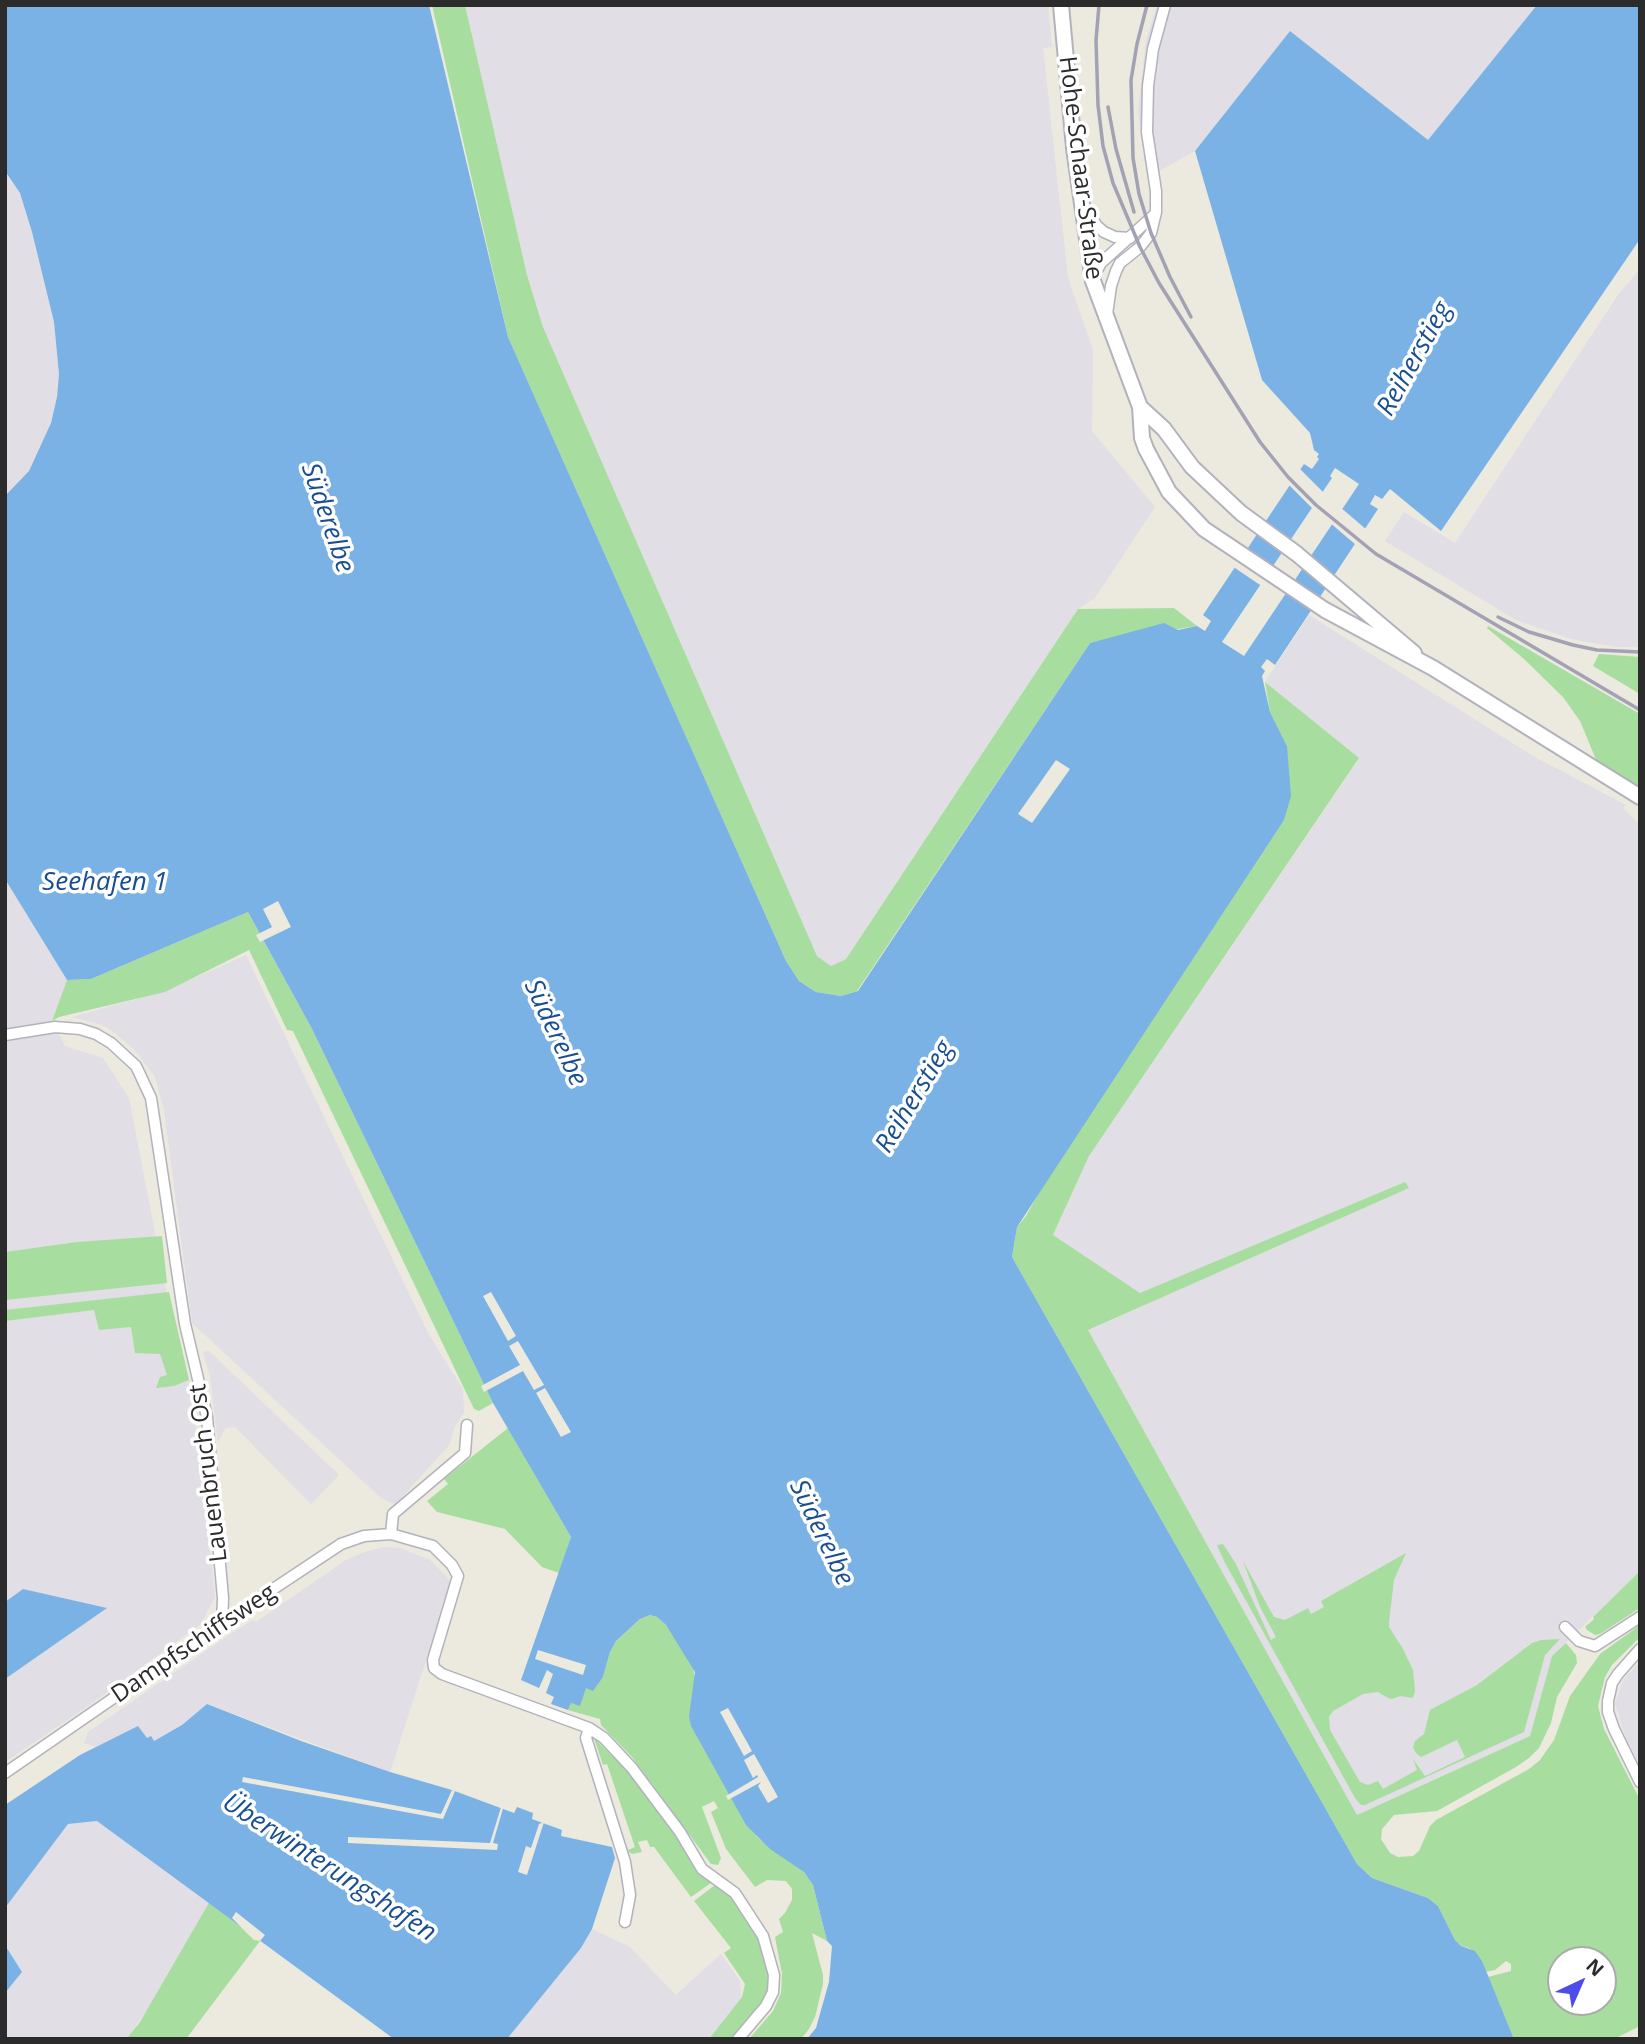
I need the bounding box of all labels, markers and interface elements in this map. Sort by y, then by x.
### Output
street label: Hohe-Schaar-Straße [1052,55,1108,281]
water label: Reiherstieg [1371,297,1459,421]
water label: Süderelbe [294,459,360,577]
water label: Seehafen 1 [42,867,168,899]
water label: Süderelbe [517,975,593,1091]
water label: Reiherstieg [869,1035,961,1159]
street label: Lauenbruch Ost [184,1382,234,1564]
water label: Süderelbe [782,1475,860,1591]
street label: Dampfschiffsweg [106,1578,282,1710]
water label: Überwinterungshafen [216,1787,442,1949]
north arrow [1547,1946,1617,2016]
text: N [1581,1953,1610,1982]

